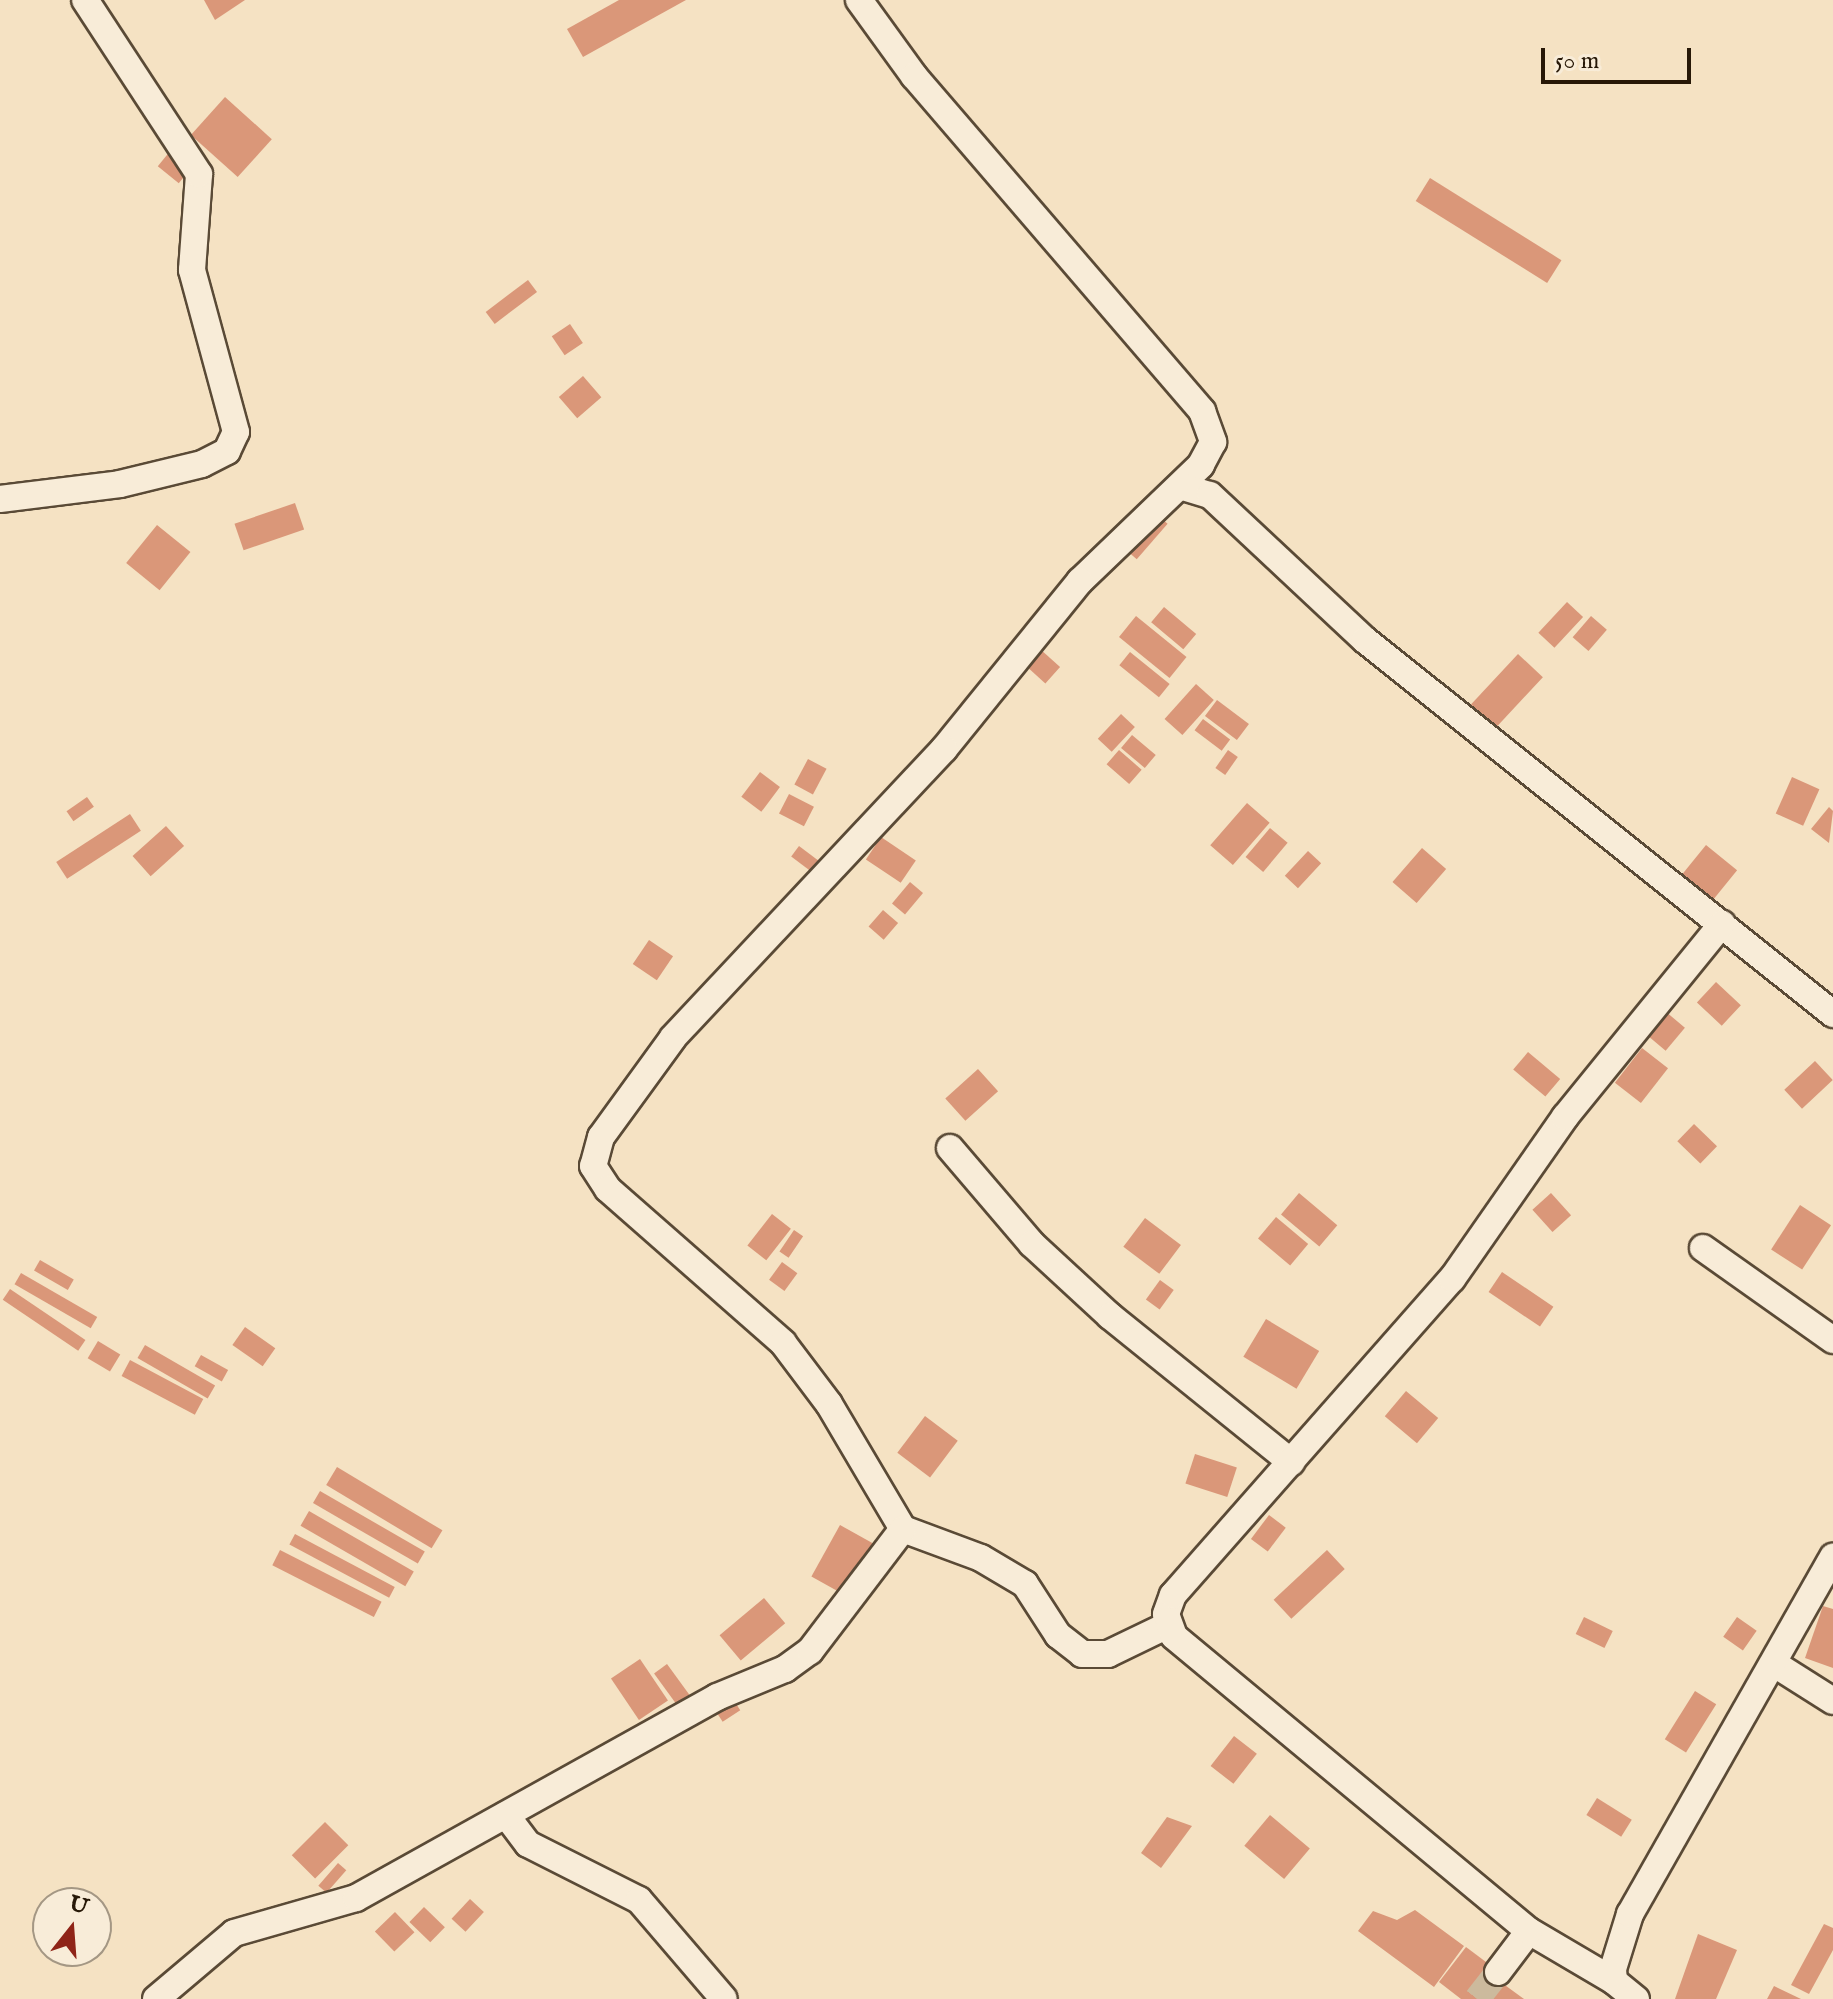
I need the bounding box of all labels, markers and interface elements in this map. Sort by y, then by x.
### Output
scale bar [1545,32,1695,82]
text: 50 m [1555,46,1599,77]
north arrow [32,1887,112,1967]
text: U [65,1890,91,1922]

